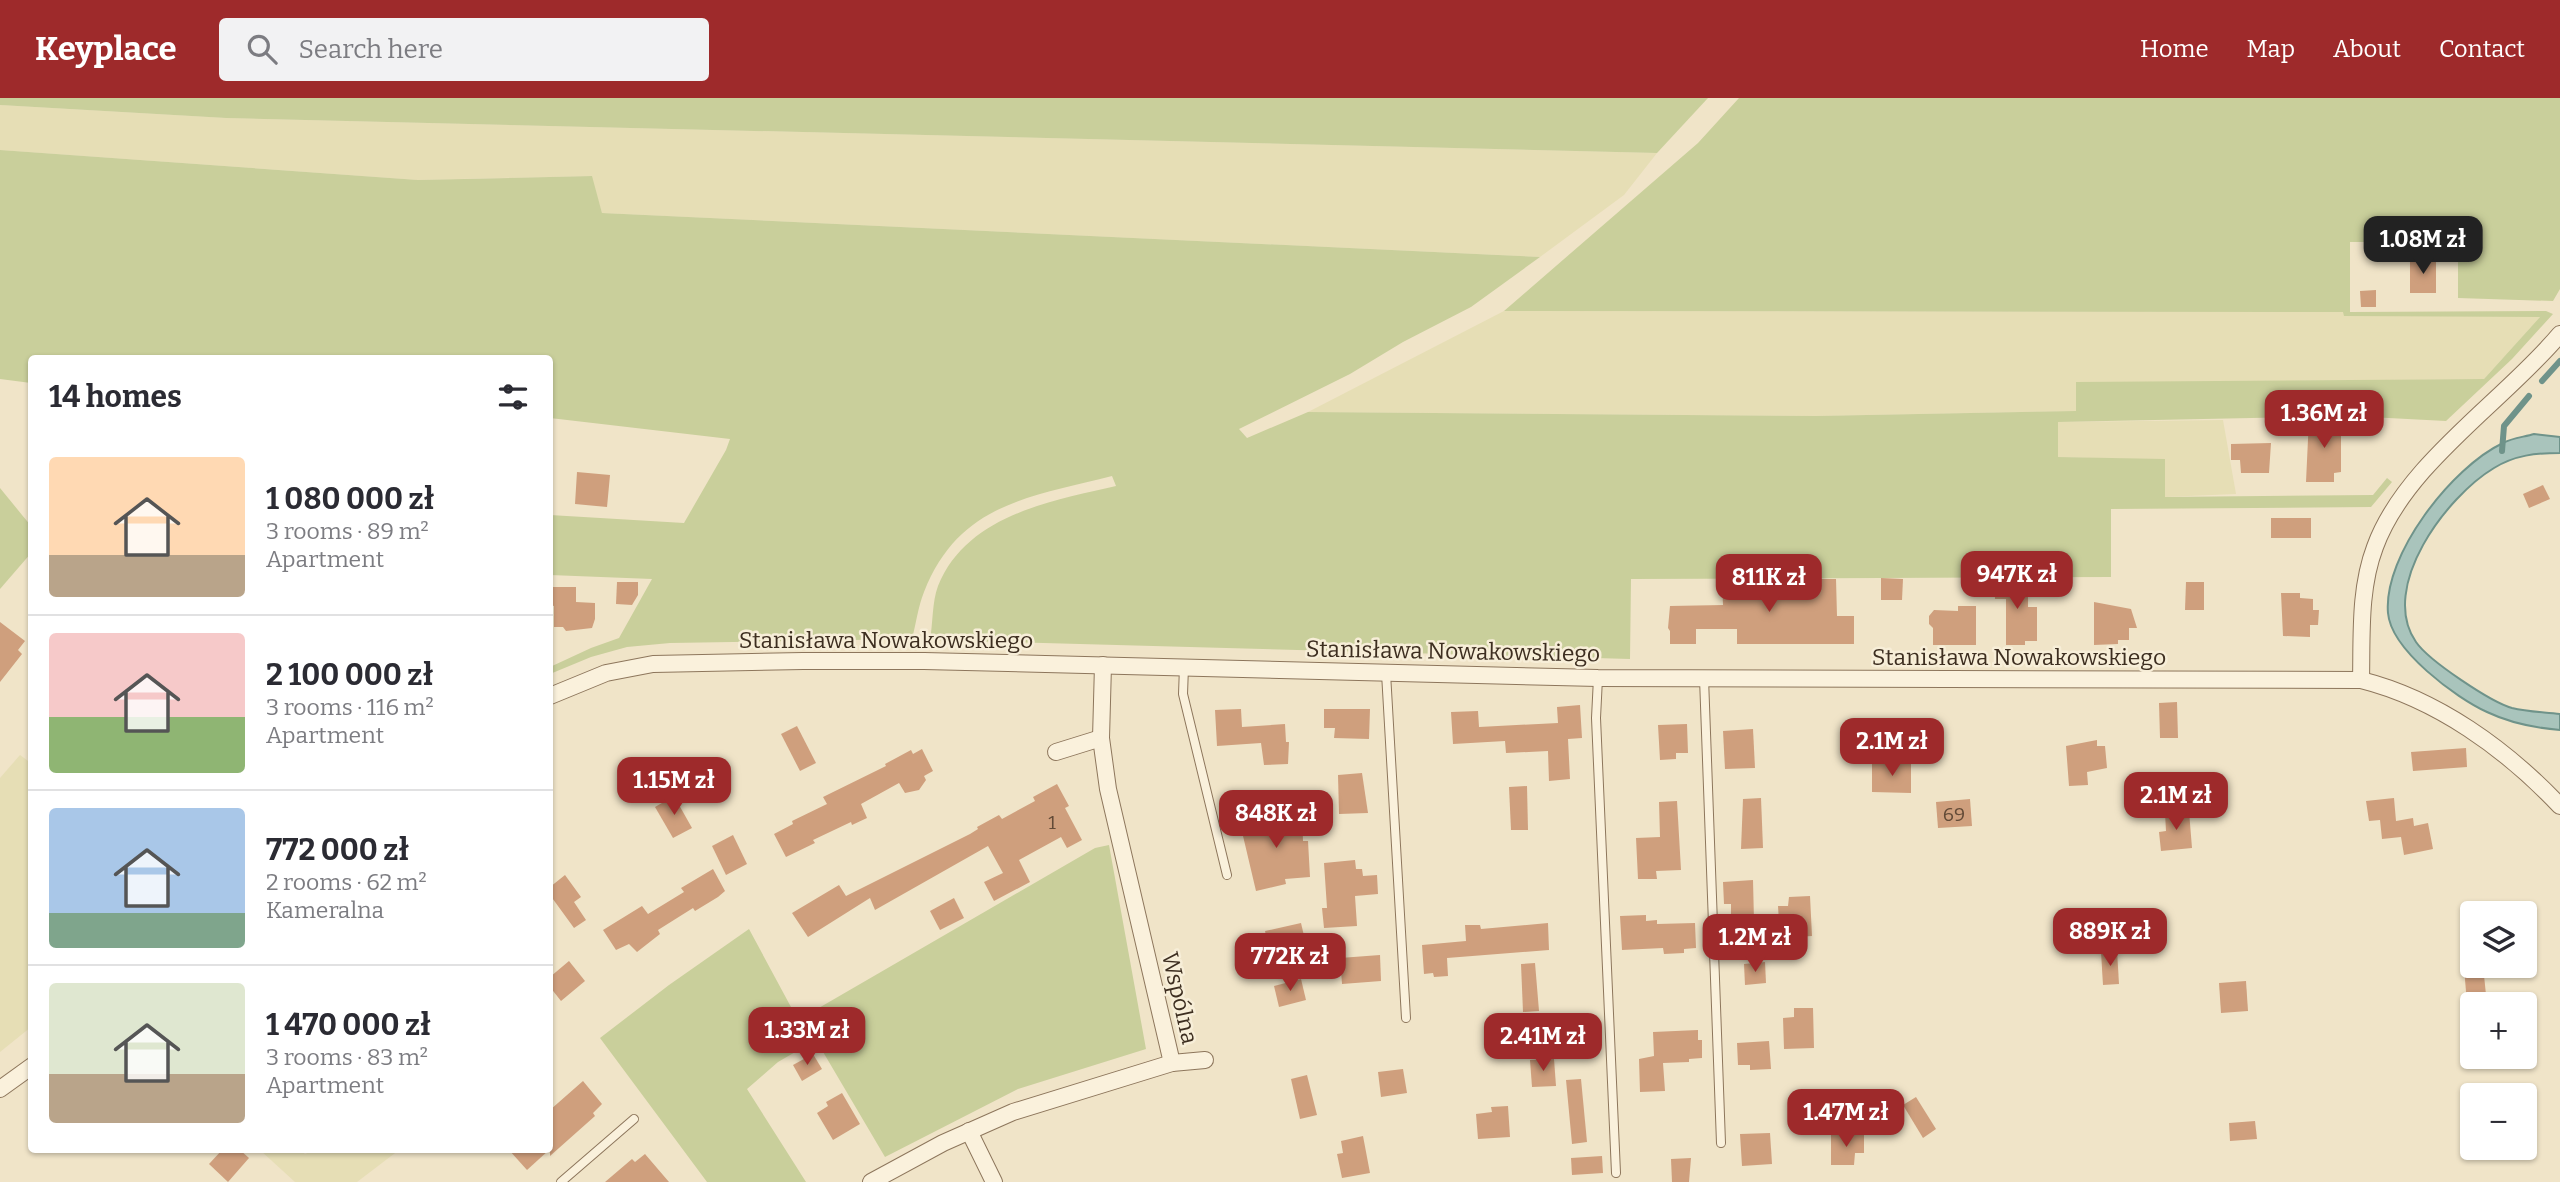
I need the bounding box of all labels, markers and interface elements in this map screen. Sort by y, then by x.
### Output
search box [219,18,709,81]
text: Keyplace [35,29,177,69]
icon: search [243,30,281,68]
text: Search here [299,34,443,65]
text: Home [2140,35,2209,63]
text: Map [2247,35,2295,63]
text: About [2333,35,2401,63]
text: Contact [2439,35,2525,63]
pin: 1.08M zł [2351,216,2495,276]
text: 1.08M zł [2380,225,2466,253]
icon: filters [494,378,532,416]
text: 14 homes [49,379,182,415]
pin: 1.36M zł [2252,390,2396,450]
text: 1.36M zł [2281,399,2367,427]
text: 1 080 000 zł [266,481,435,517]
icon: home [105,485,189,569]
text: 3 rooms · 89 m² [266,517,429,545]
text: Apartment [266,545,384,573]
pin: 947K zł [1952,552,2082,611]
pin: 811K zł [1704,554,1834,614]
text: 947K zł [1977,560,2057,588]
text: 811K zł [1732,563,1806,591]
street label: Stanisława Nowakowskiego [739,626,1033,654]
street label: Stanisława Nowakowskiego [1306,634,1600,668]
street label: Stanisława Nowakowskiego [1872,643,2166,671]
text: 2 100 000 zł [266,657,434,693]
icon: home [105,661,189,745]
text: 3 rooms · 116 m² [266,693,434,721]
pin: 2.1M zł [1827,718,1957,778]
text: Apartment [266,721,384,749]
text: 2.1M zł [1856,727,1928,755]
pin: 1.15M zł [602,758,746,817]
text: 1.15M zł [633,766,715,794]
pin: 2.1M zł [2111,772,2241,832]
text: 2.1M zł [2140,781,2212,809]
pin: 848K zł [1211,790,1341,850]
text: 848K zł [1235,799,1317,827]
house number: 69 [1943,803,1965,826]
house number: 1 [1048,811,1056,834]
text: 772 000 zł [266,832,409,868]
icon: home [105,836,189,920]
text: 2 rooms · 62 m² [266,868,427,896]
text: Kameralna [266,896,384,924]
map controls [2460,901,2537,1160]
button: layers [2460,901,2537,978]
pin: 889K zł [2045,908,2175,968]
pin: 1.2M zł [1690,914,1820,974]
text: 889K zł [2069,917,2151,945]
text: 1.2M zł [1719,923,1791,951]
pin: 772K zł [1225,934,1355,993]
text: 772K zł [1251,942,1329,970]
street label: Wspólna [1156,949,1204,1047]
button: + [2460,992,2537,1069]
text: 1 470 000 zł [266,1007,431,1043]
pin: 1.33M zł [735,1007,879,1067]
icon: home [105,1011,189,1095]
pin: 2.41M zł [1471,1014,1615,1073]
text: 1.33M zł [764,1016,850,1044]
text: 2.41M zł [1500,1022,1586,1050]
text: 3 rooms · 83 m² [266,1043,428,1071]
text: Apartment [266,1071,384,1099]
button: − [2460,1083,2537,1160]
pin: 1.47M zł [1774,1090,1918,1149]
text: 1.47M zł [1803,1098,1889,1126]

